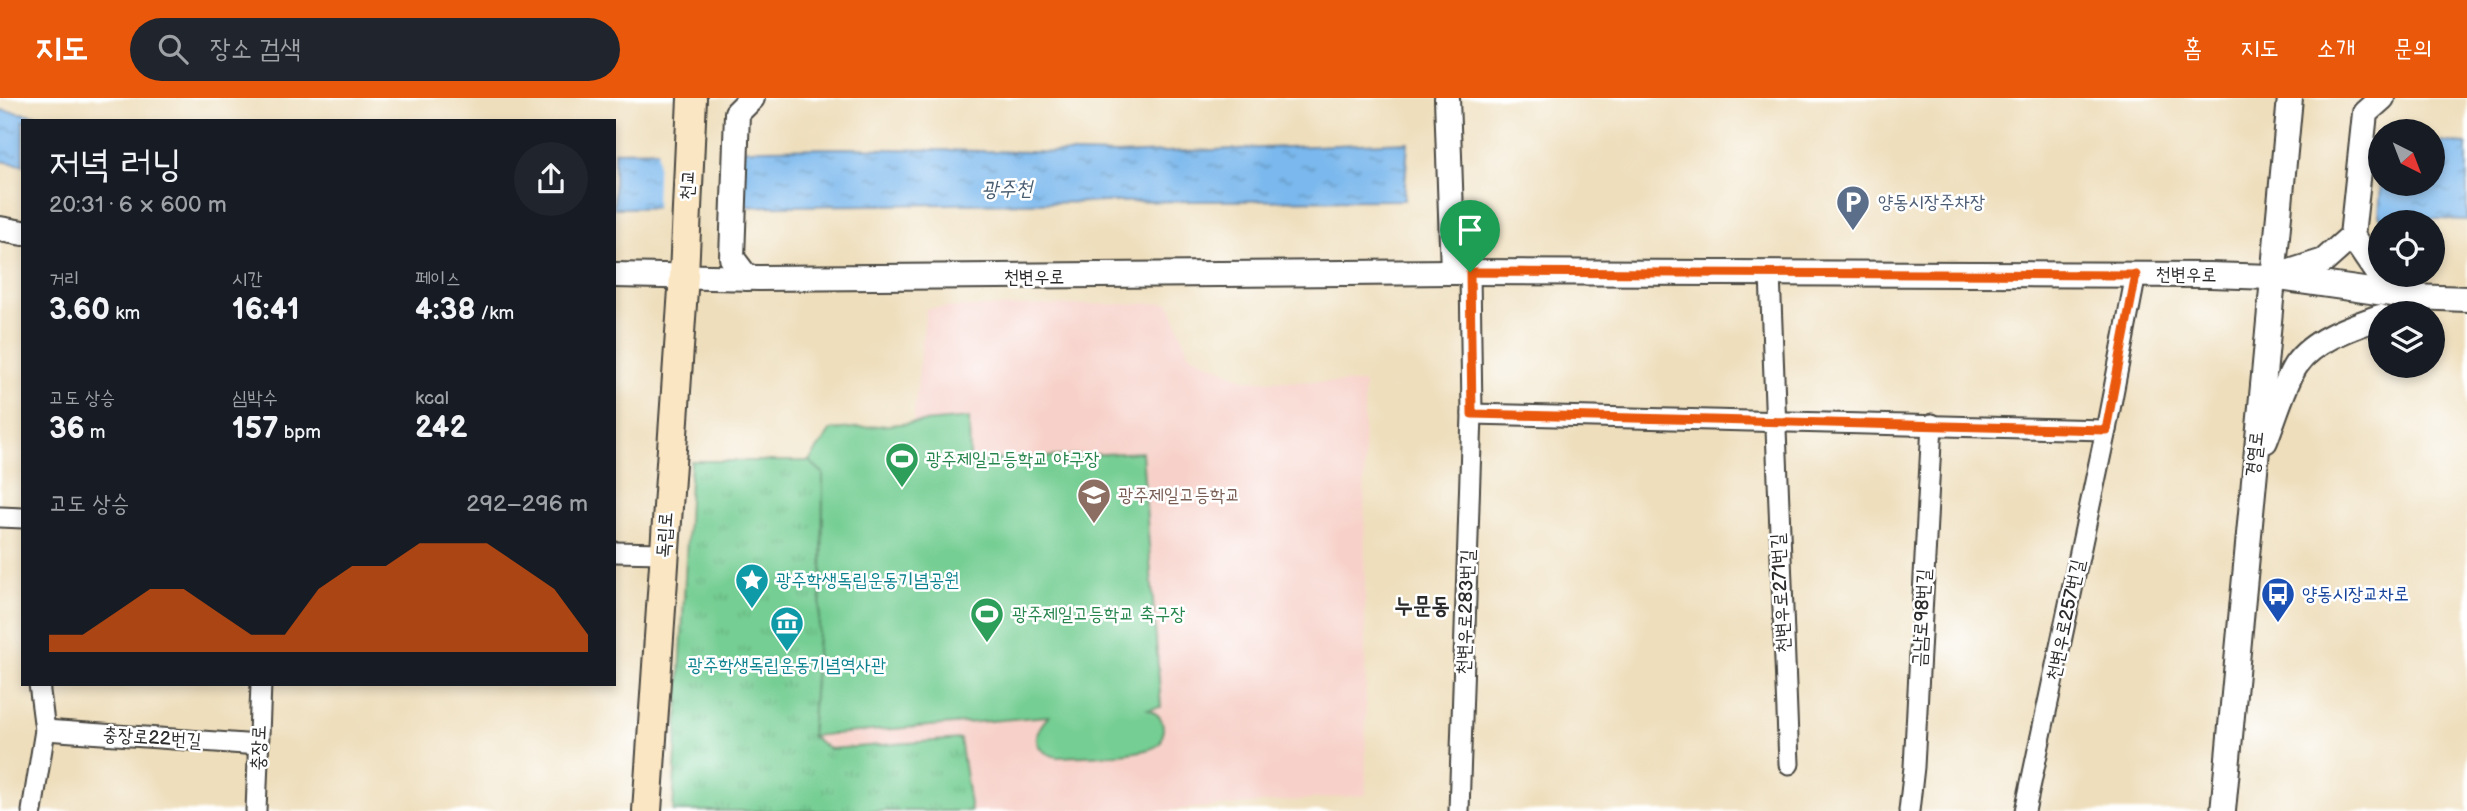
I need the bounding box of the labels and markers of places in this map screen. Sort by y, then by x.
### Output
parking icon: 양동시장주차장 [1834,183,1872,232]
place label: 양동시장주차장 [1878,191,1985,214]
pin [1440,200,1500,272]
sports icon: 광주제일고등학교 야구장 [883,440,921,489]
place label: 광주제일고등학교 야구장 [926,448,1099,471]
school or university icon: 광주제일고등학교 [1075,476,1113,525]
place label: 광주제일고등학교 [1118,484,1240,507]
place icon: 광주학생독립운동기념공원 [733,561,771,610]
place label: 광주학생독립운동기념공원 [776,569,959,592]
bus stop icon: 양동시장교차로 [2259,575,2297,624]
place label: 양동시장교차로 [2302,583,2409,606]
sports icon: 광주제일고등학교 축구장 [968,595,1006,644]
place label: 광주제일고등학교 축구장 [1012,603,1185,626]
museum icon: 광주학생독립운동기념역사관 [768,604,806,653]
place label: 광주학생독립운동기념역사관 [688,654,886,677]

